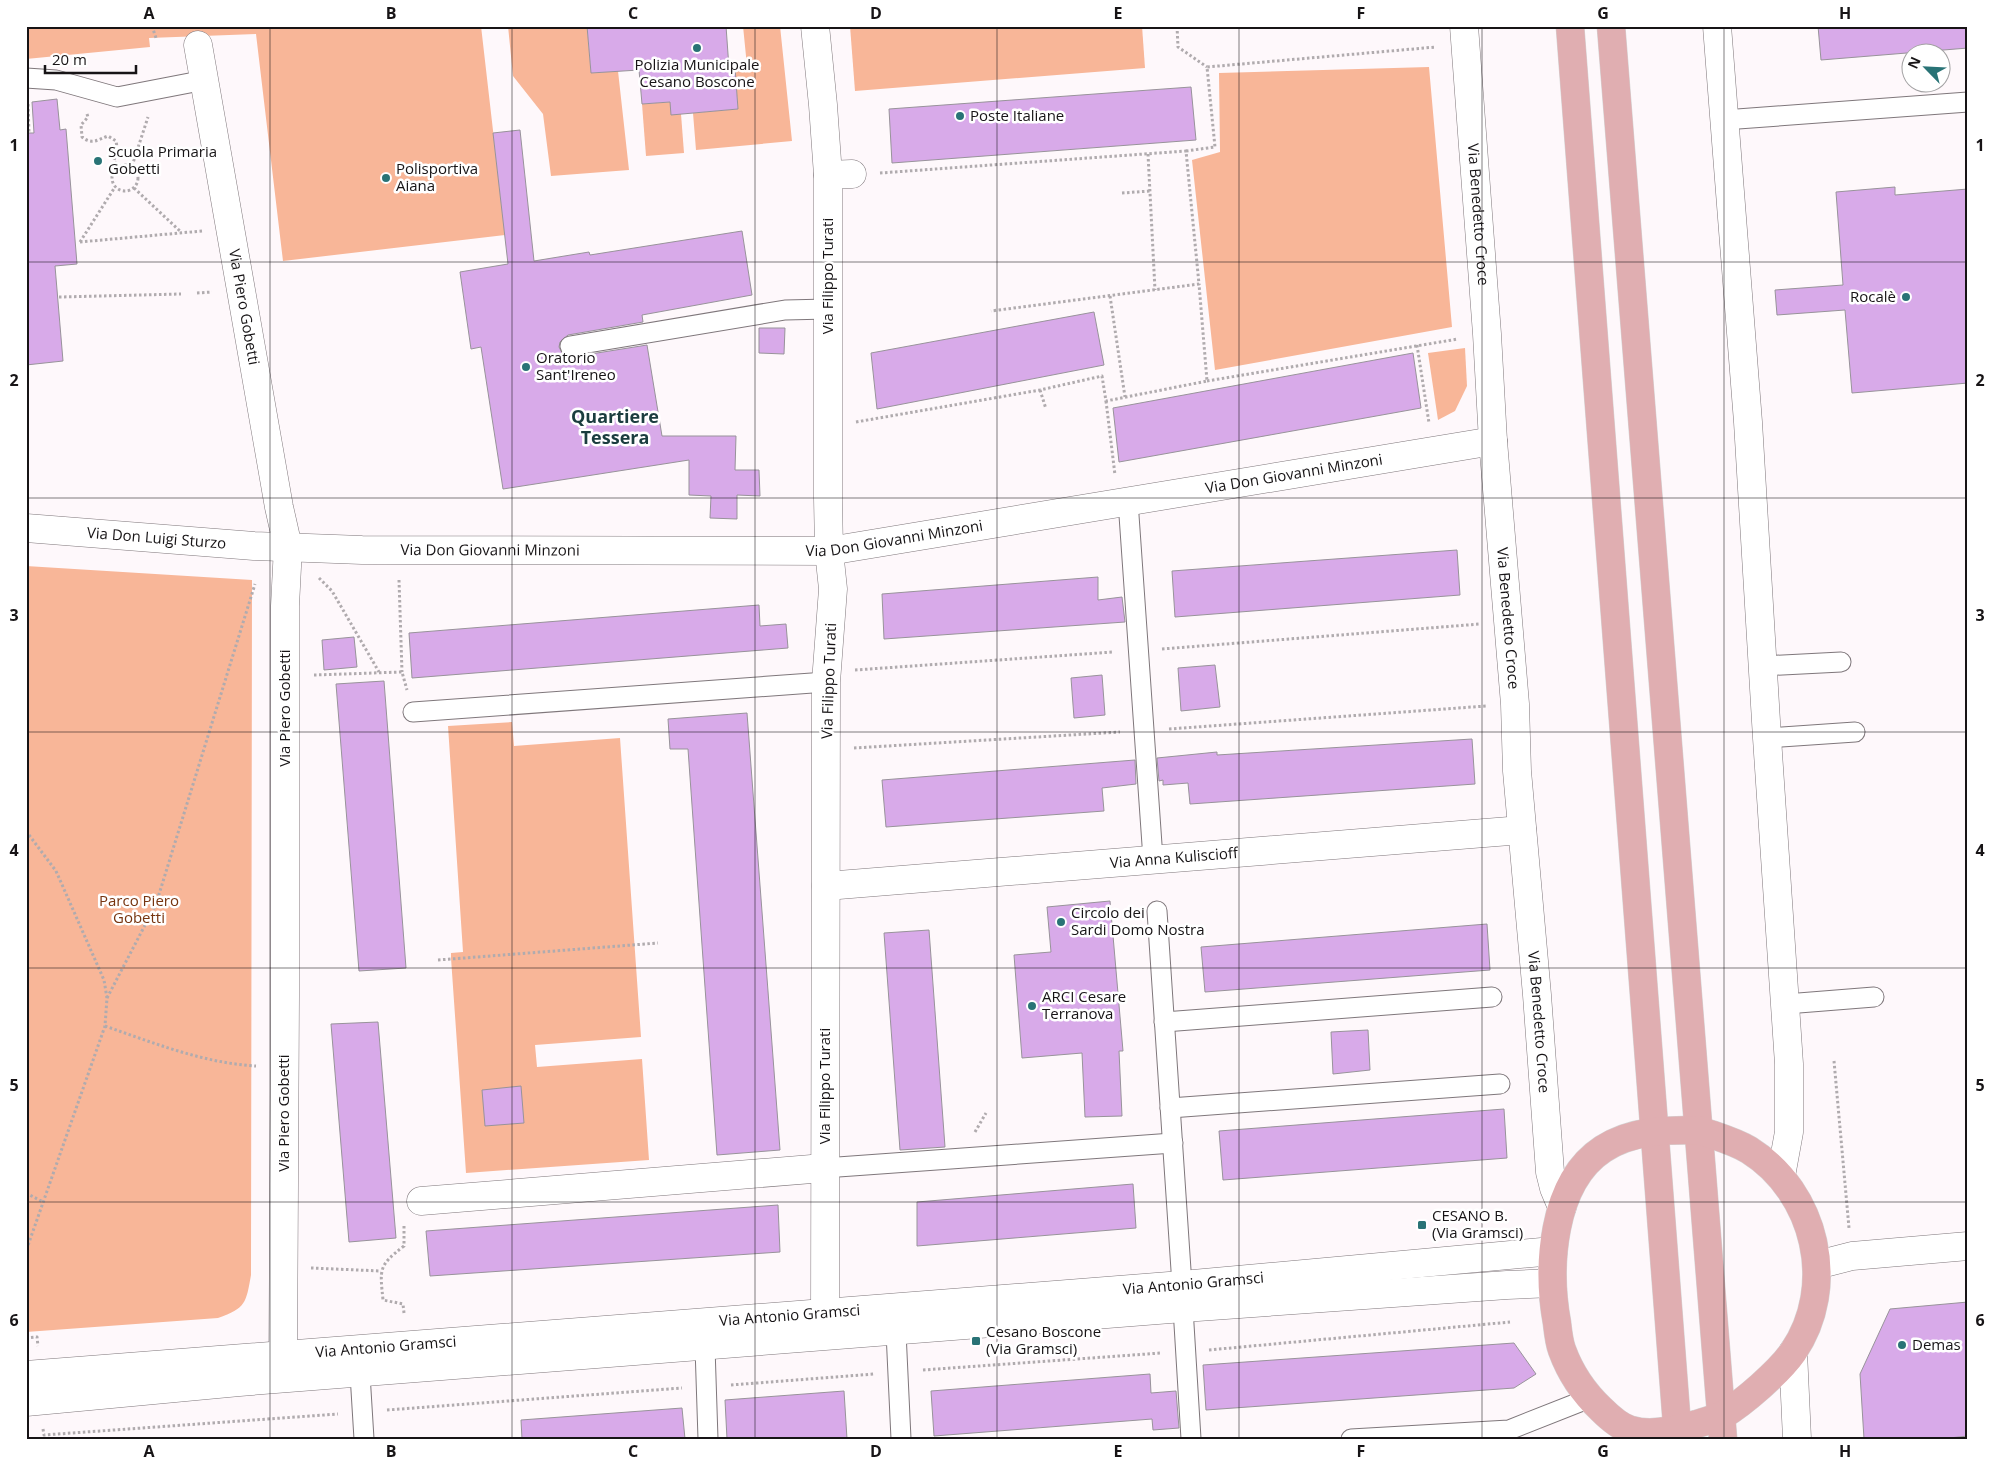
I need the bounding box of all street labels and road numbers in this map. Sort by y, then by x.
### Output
street label: Via Benedetto Croce [1464,143,1494,286]
street label: Via Filippo Turati [817,218,837,334]
street label: Via Piero Gobetti [225,247,265,366]
street label: Via Don Giovanni Minzoni [1204,448,1384,498]
street label: Via Don Giovanni Minzoni [806,515,984,560]
street label: Via Don Luigi Sturzo [86,522,227,553]
street label: Via Don Giovanni Minzoni [401,539,580,559]
street label: Via Benedetto Croce [1493,547,1525,690]
street label: Via Filippo Turati [816,622,840,739]
street label: Via Piero Gobetti [274,649,294,767]
street label: Via Anna Kuliscioff [1109,842,1239,872]
street label: Via Benedetto Croce [1524,950,1555,1094]
street label: Via Filippo Turati [814,1028,834,1144]
street label: Via Piero Gobetti [273,1054,293,1172]
street label: Via Antonio Gramsci [1122,1267,1265,1299]
street label: Via Antonio Gramsci [718,1299,861,1330]
street label: Via Antonio Gramsci [315,1331,457,1361]

